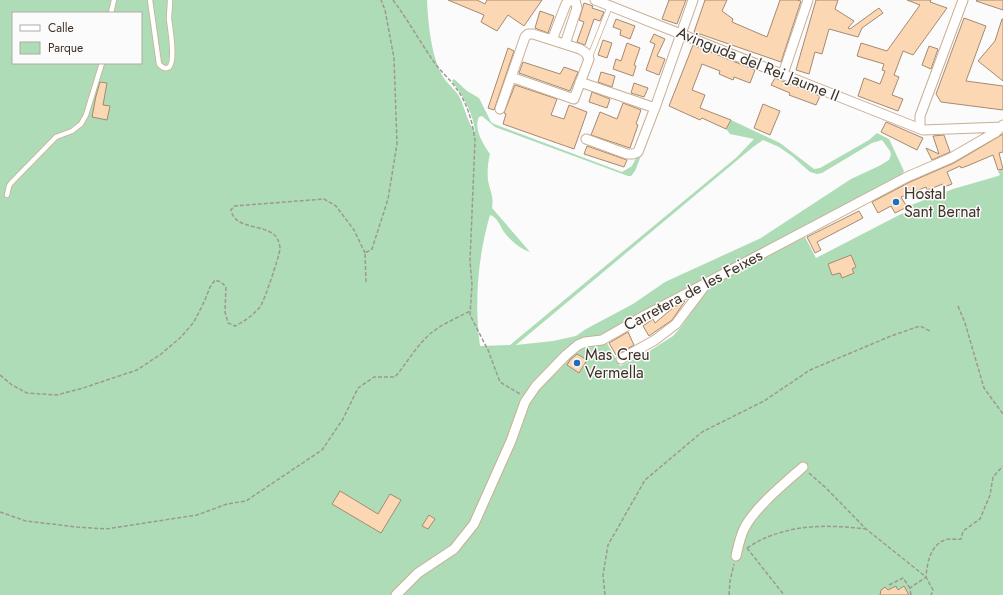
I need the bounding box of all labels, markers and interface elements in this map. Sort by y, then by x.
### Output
legend [12,12,142,64]
text: Calle [48,19,74,37]
street label: Avinguda del Rei Jaume II [673,21,843,107]
text: Parque [48,39,83,57]
place label: Hostal Sant Bernat [904,182,980,223]
marker: Hostal Sant Bernat [891,197,901,207]
street label: Carretera de les Feixes [620,244,766,336]
place label: Mas Creu Vermella [585,343,650,384]
marker: Mas Creu Vermella [572,358,582,368]

